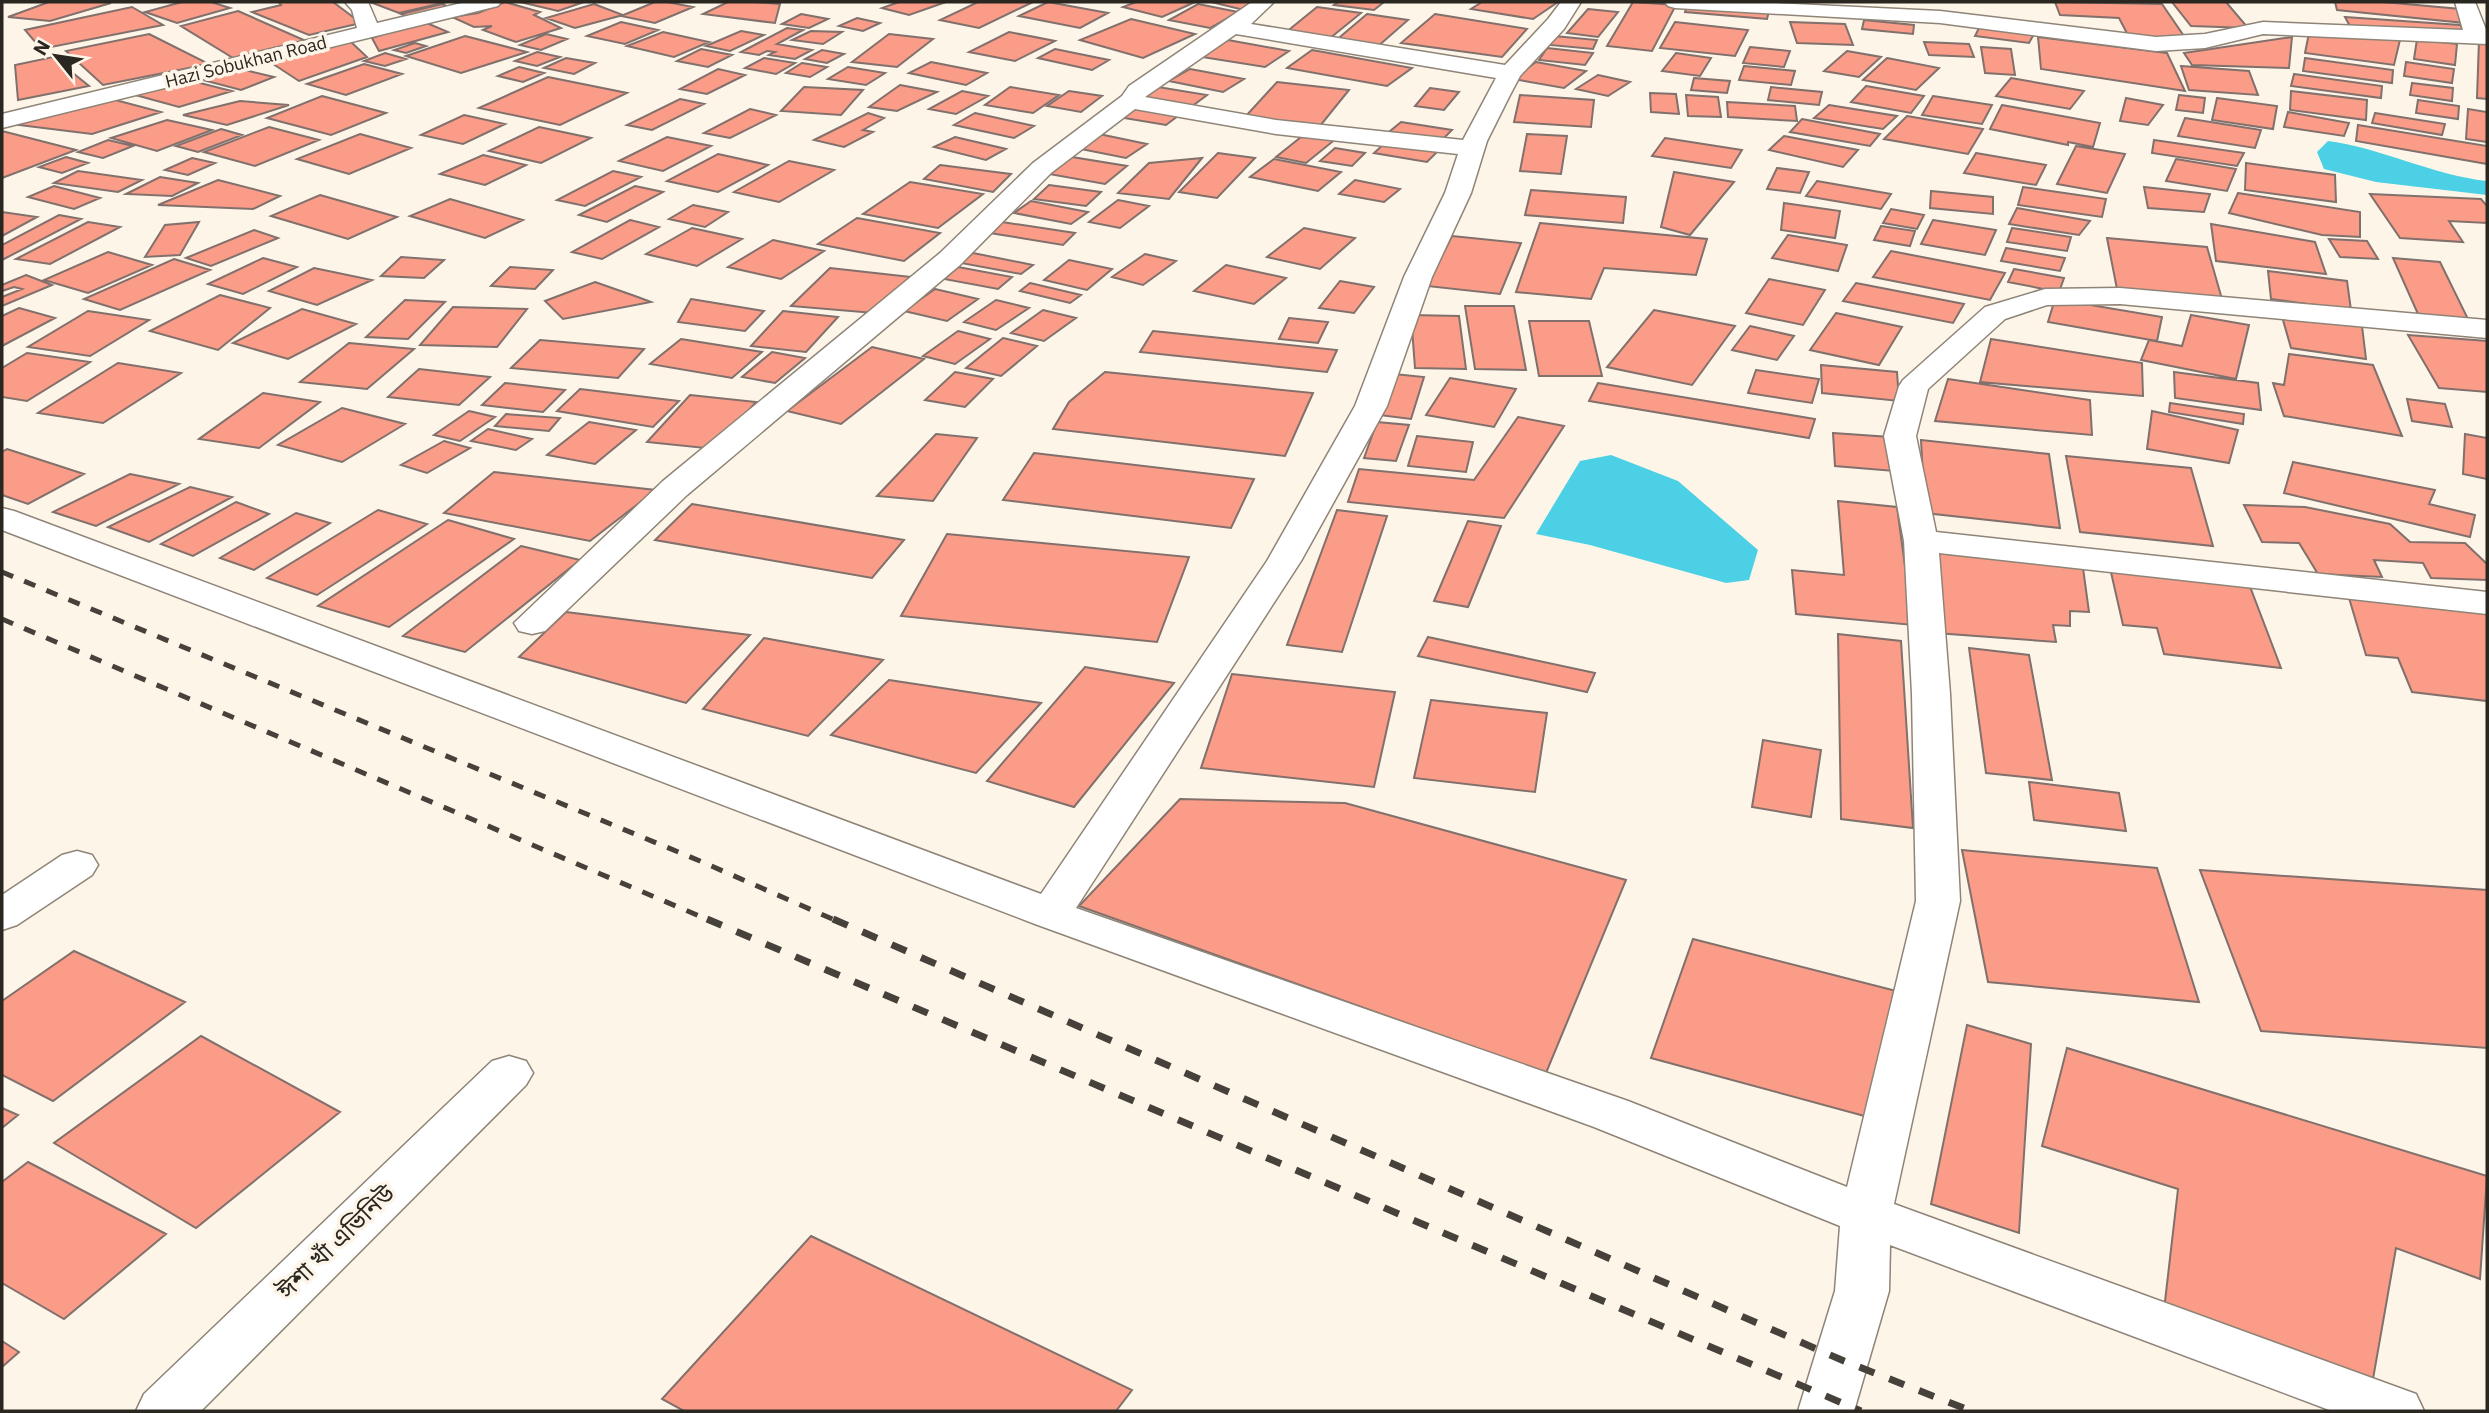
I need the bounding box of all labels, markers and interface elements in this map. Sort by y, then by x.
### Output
north arrow [21,21,91,91]
street label: Hazi Sobukhan Road [163,30,329,93]
text: N [27,36,55,59]
street label: ঈশা খাঁ এভিনিউ [269,1177,402,1306]

